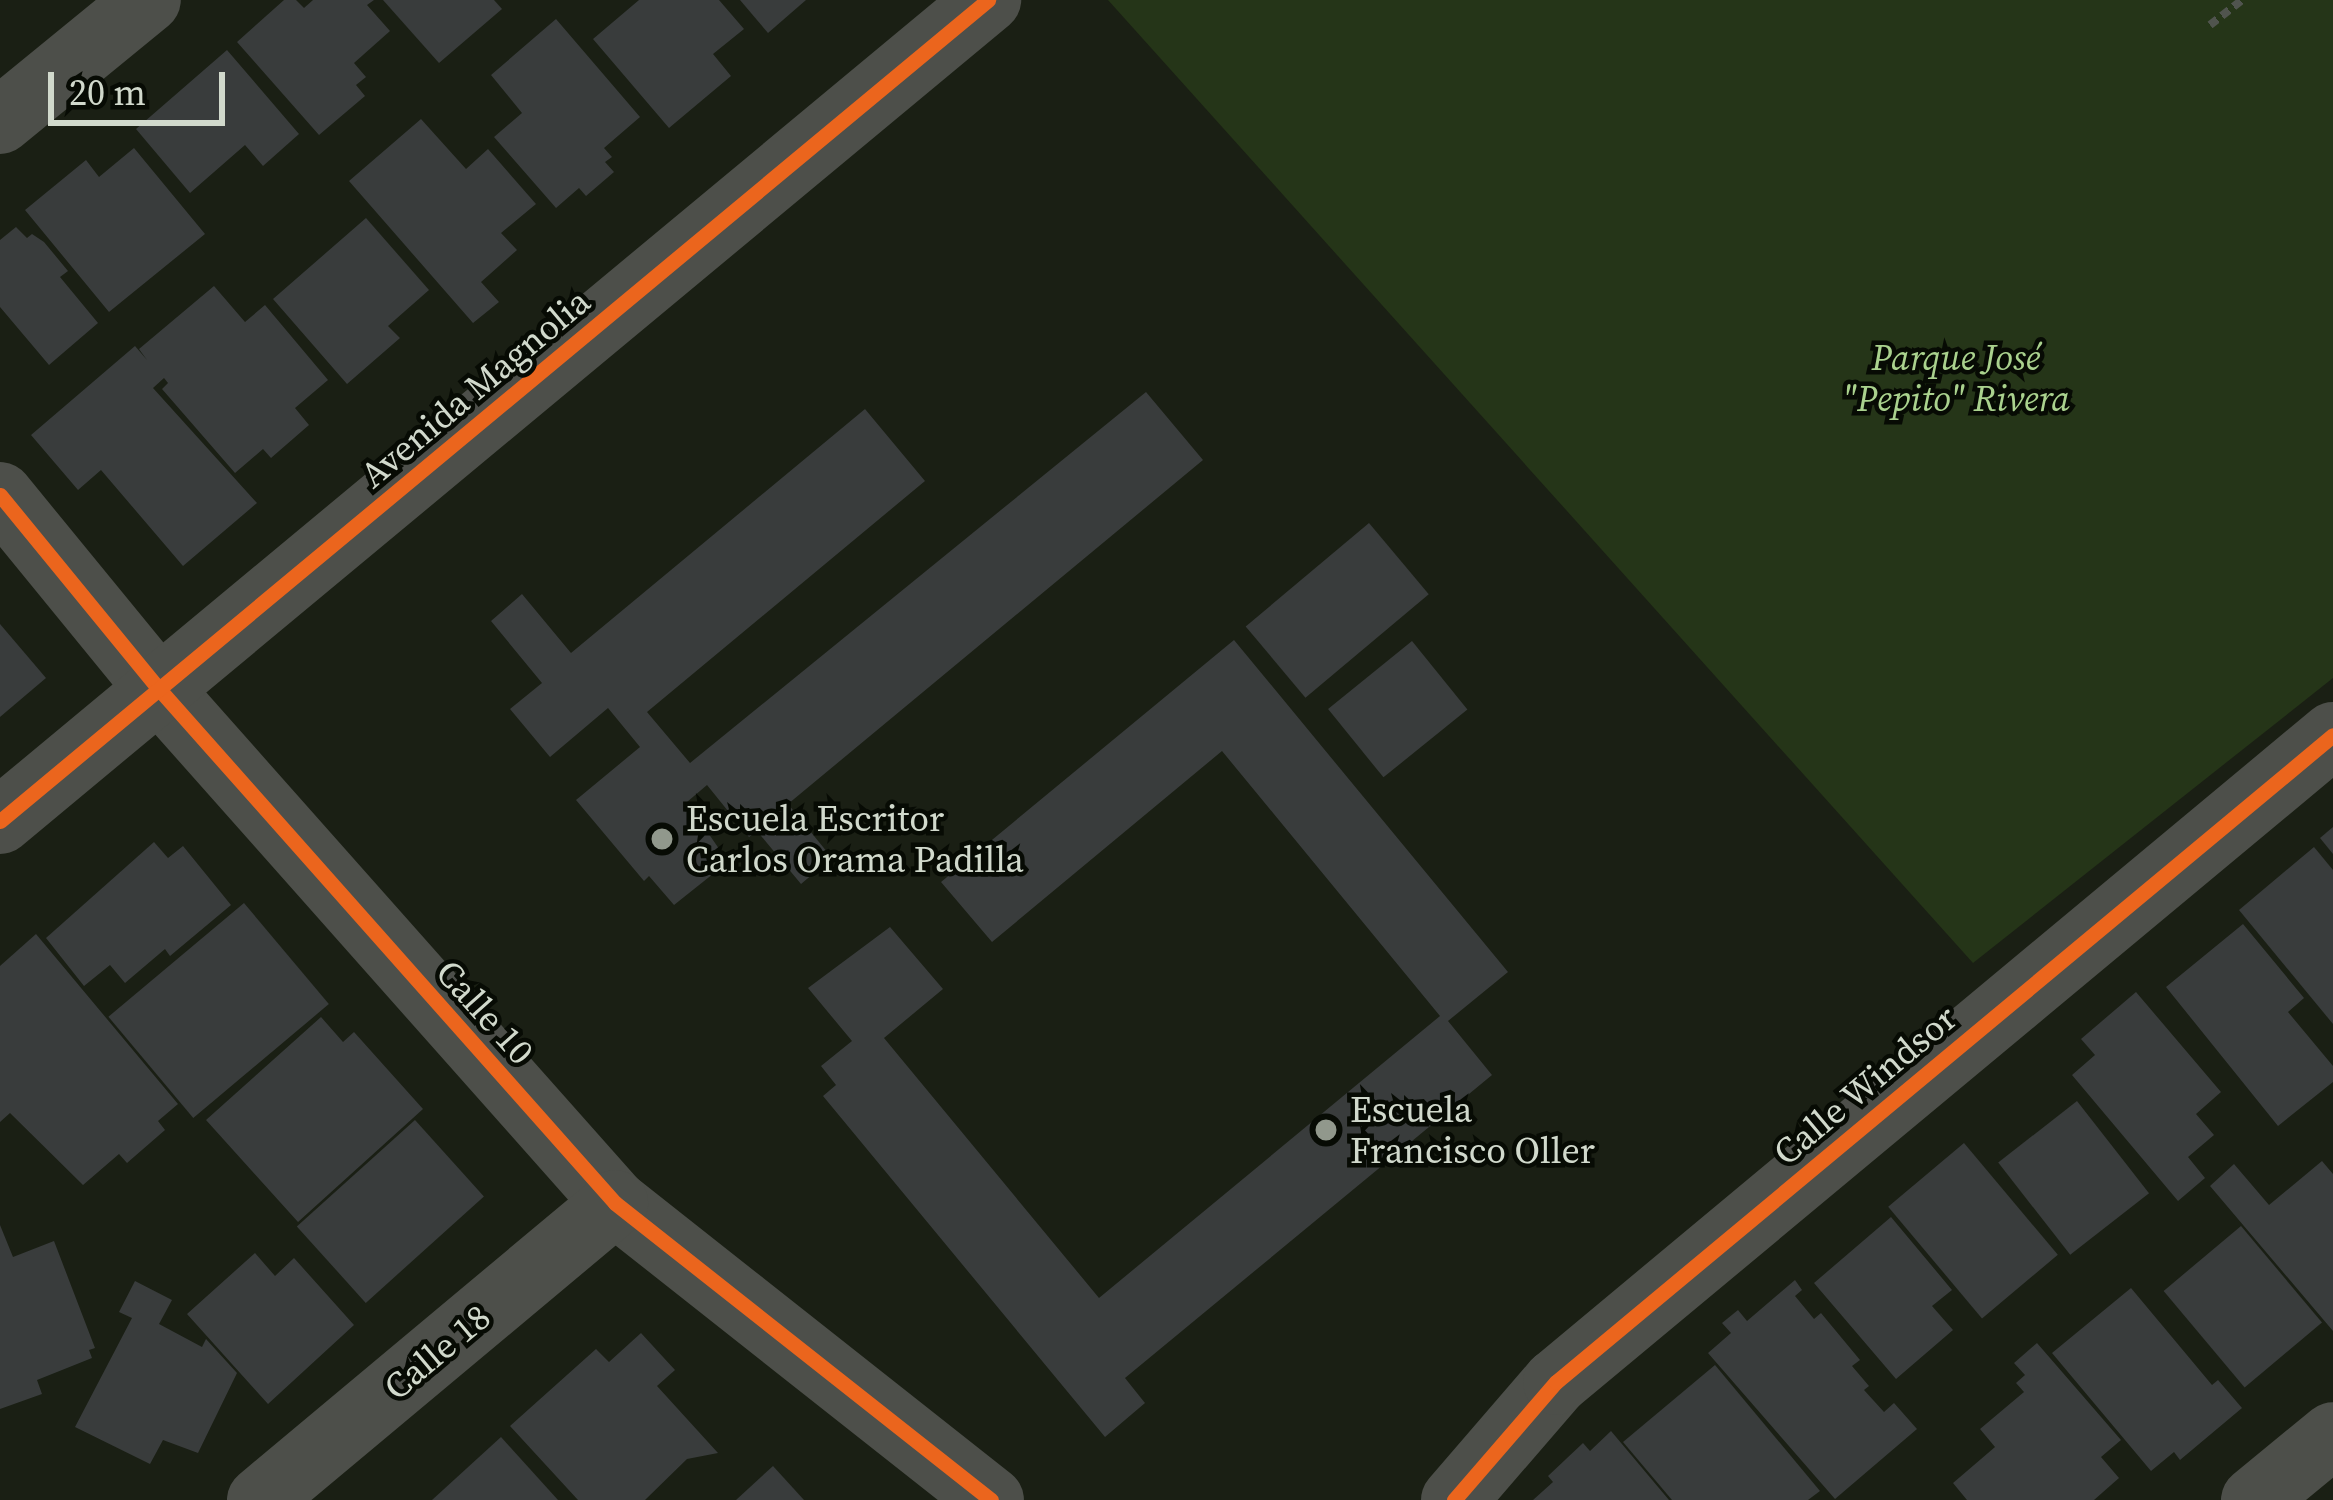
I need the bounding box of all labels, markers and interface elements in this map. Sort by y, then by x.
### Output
scale bar [54,48,231,122]
text: 20 m [69,68,146,117]
street label: Avenida Magnolia [351,279,599,497]
park label: Parque José "Pepito" Rivera [1842,335,2070,420]
place label: Escuela Escritor Carlos Orama Padilla [686,796,1024,881]
marker: Escuela Escritor Carlos Orama Padilla [649,826,675,852]
street label: Calle 10 [427,951,543,1073]
street label: Calle Windsor [1764,996,1966,1174]
place label: Escuela Francisco Oller [1350,1087,1595,1172]
marker: Escuela Francisco Oller [1313,1117,1339,1143]
street label: Calle 18 [375,1295,499,1409]

